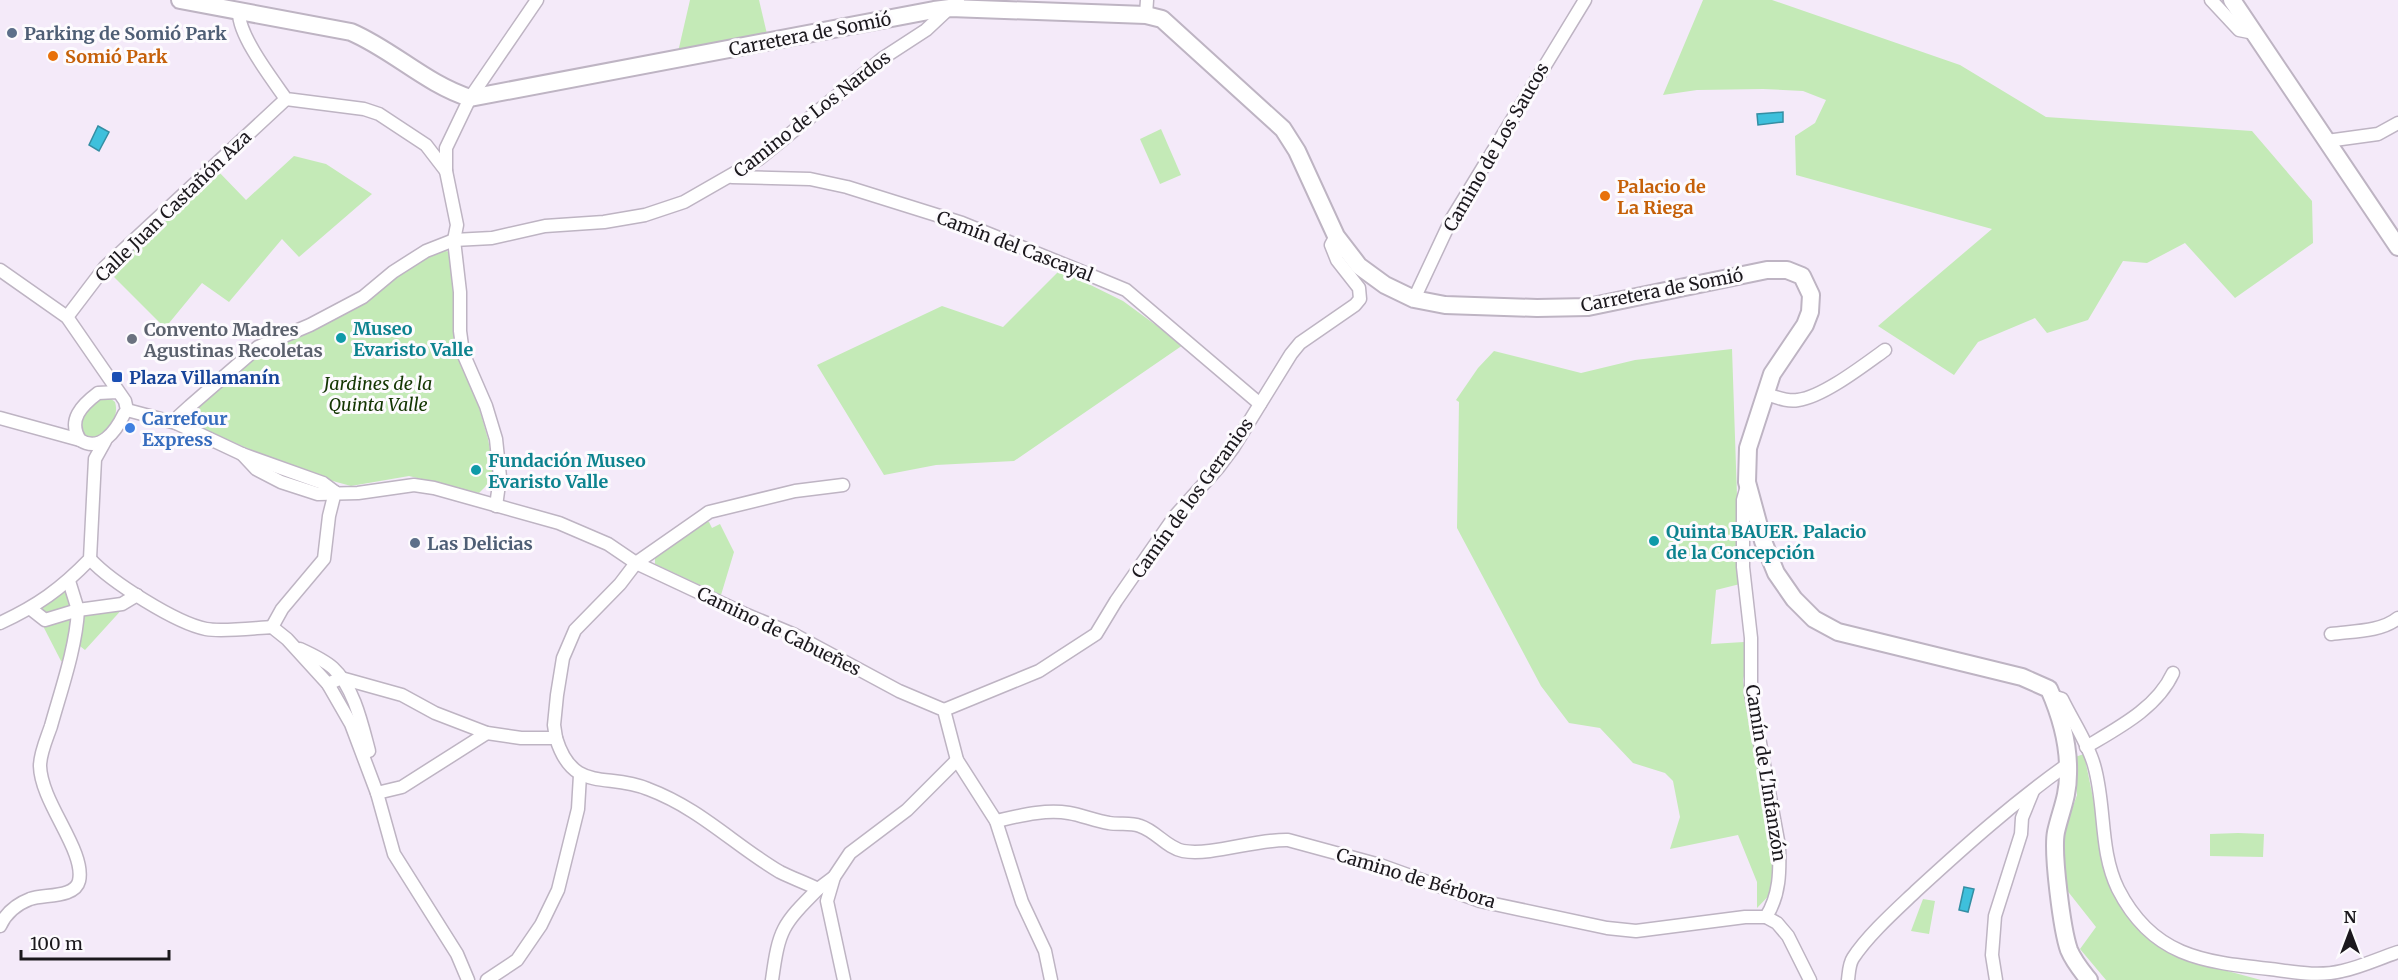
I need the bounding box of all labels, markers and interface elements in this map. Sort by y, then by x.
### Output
street label: Carretera de Somió [727,7,893,61]
place label: Parking de Somió Park [24,22,227,45]
marker: Parking de Somió Park [5,26,19,40]
place label: Somió Park [65,45,168,68]
street label: Camino de Los Nardos [729,46,895,182]
marker: Somió Park [46,49,60,63]
street label: Camino de Los Saucos [1438,58,1554,236]
street label: Calle Juan Castañón Aza [90,125,256,287]
place label: Palacio de La Riega [1617,175,1706,219]
marker: Palacio de La Riega [1598,189,1612,203]
street label: Camín del Cascayal [933,205,1097,287]
street label: Carretera de Somió [1579,263,1745,317]
place label: Museo Evaristo Valle [353,317,473,361]
place label: Convento Madres Agustinas Recoletas [143,318,323,362]
marker: Museo Evaristo Valle [334,331,348,345]
marker: Convento Madres Agustinas Recoletas [125,332,139,346]
place label: Plaza Villamanín [129,366,280,389]
marker: Plaza Villamanín [110,370,124,384]
park label: Jardines de la Quinta Valle [322,372,432,416]
place label: Carrefour Express [142,407,228,451]
street label: Camín de los Geranios [1126,413,1258,583]
marker: Carrefour Express [123,421,137,435]
place label: Fundación Museo Evaristo Valle [488,449,646,493]
marker: Fundación Museo Evaristo Valle [469,463,483,477]
place label: Quinta BAUER. Palacio de la Concepción [1666,520,1866,564]
place label: Las Delicias [427,532,533,555]
marker: Quinta BAUER. Palacio de la Concepción [1647,534,1661,548]
marker: Las Delicias [408,536,422,550]
street label: Camino de Cabueñes [693,581,865,681]
street label: Camín de L'Infanzón [1741,683,1791,863]
street label: Camino de Bérbora [1334,843,1499,913]
north arrow [2320,902,2380,962]
text: N [2344,907,2357,927]
scale bar [21,923,170,961]
text: 100 m [30,932,83,955]

